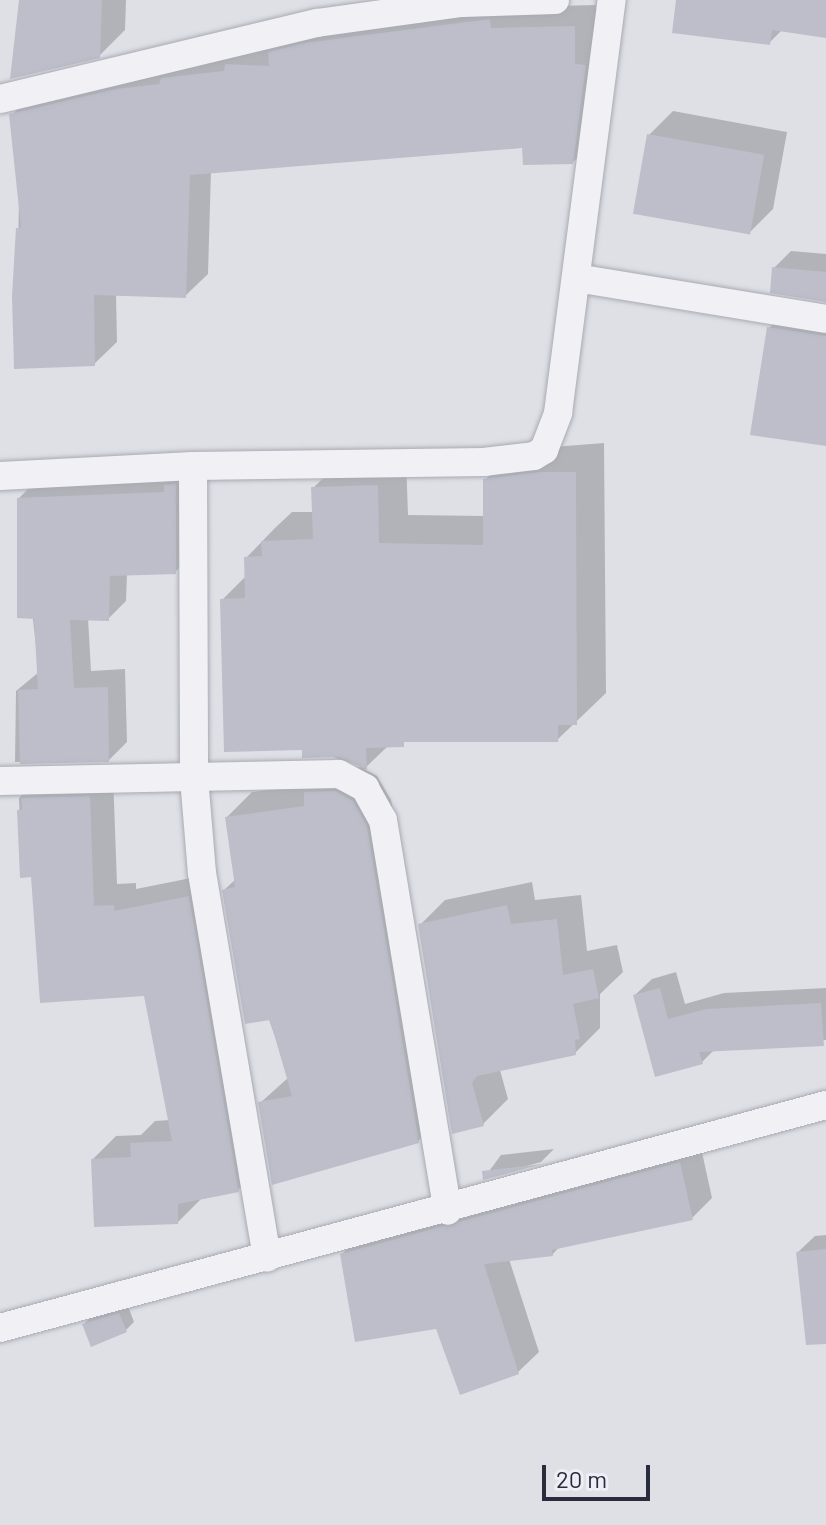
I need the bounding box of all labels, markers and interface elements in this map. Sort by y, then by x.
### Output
scale bar [546,1449,654,1499]
text: 20 m [556,1464,607,1493]

